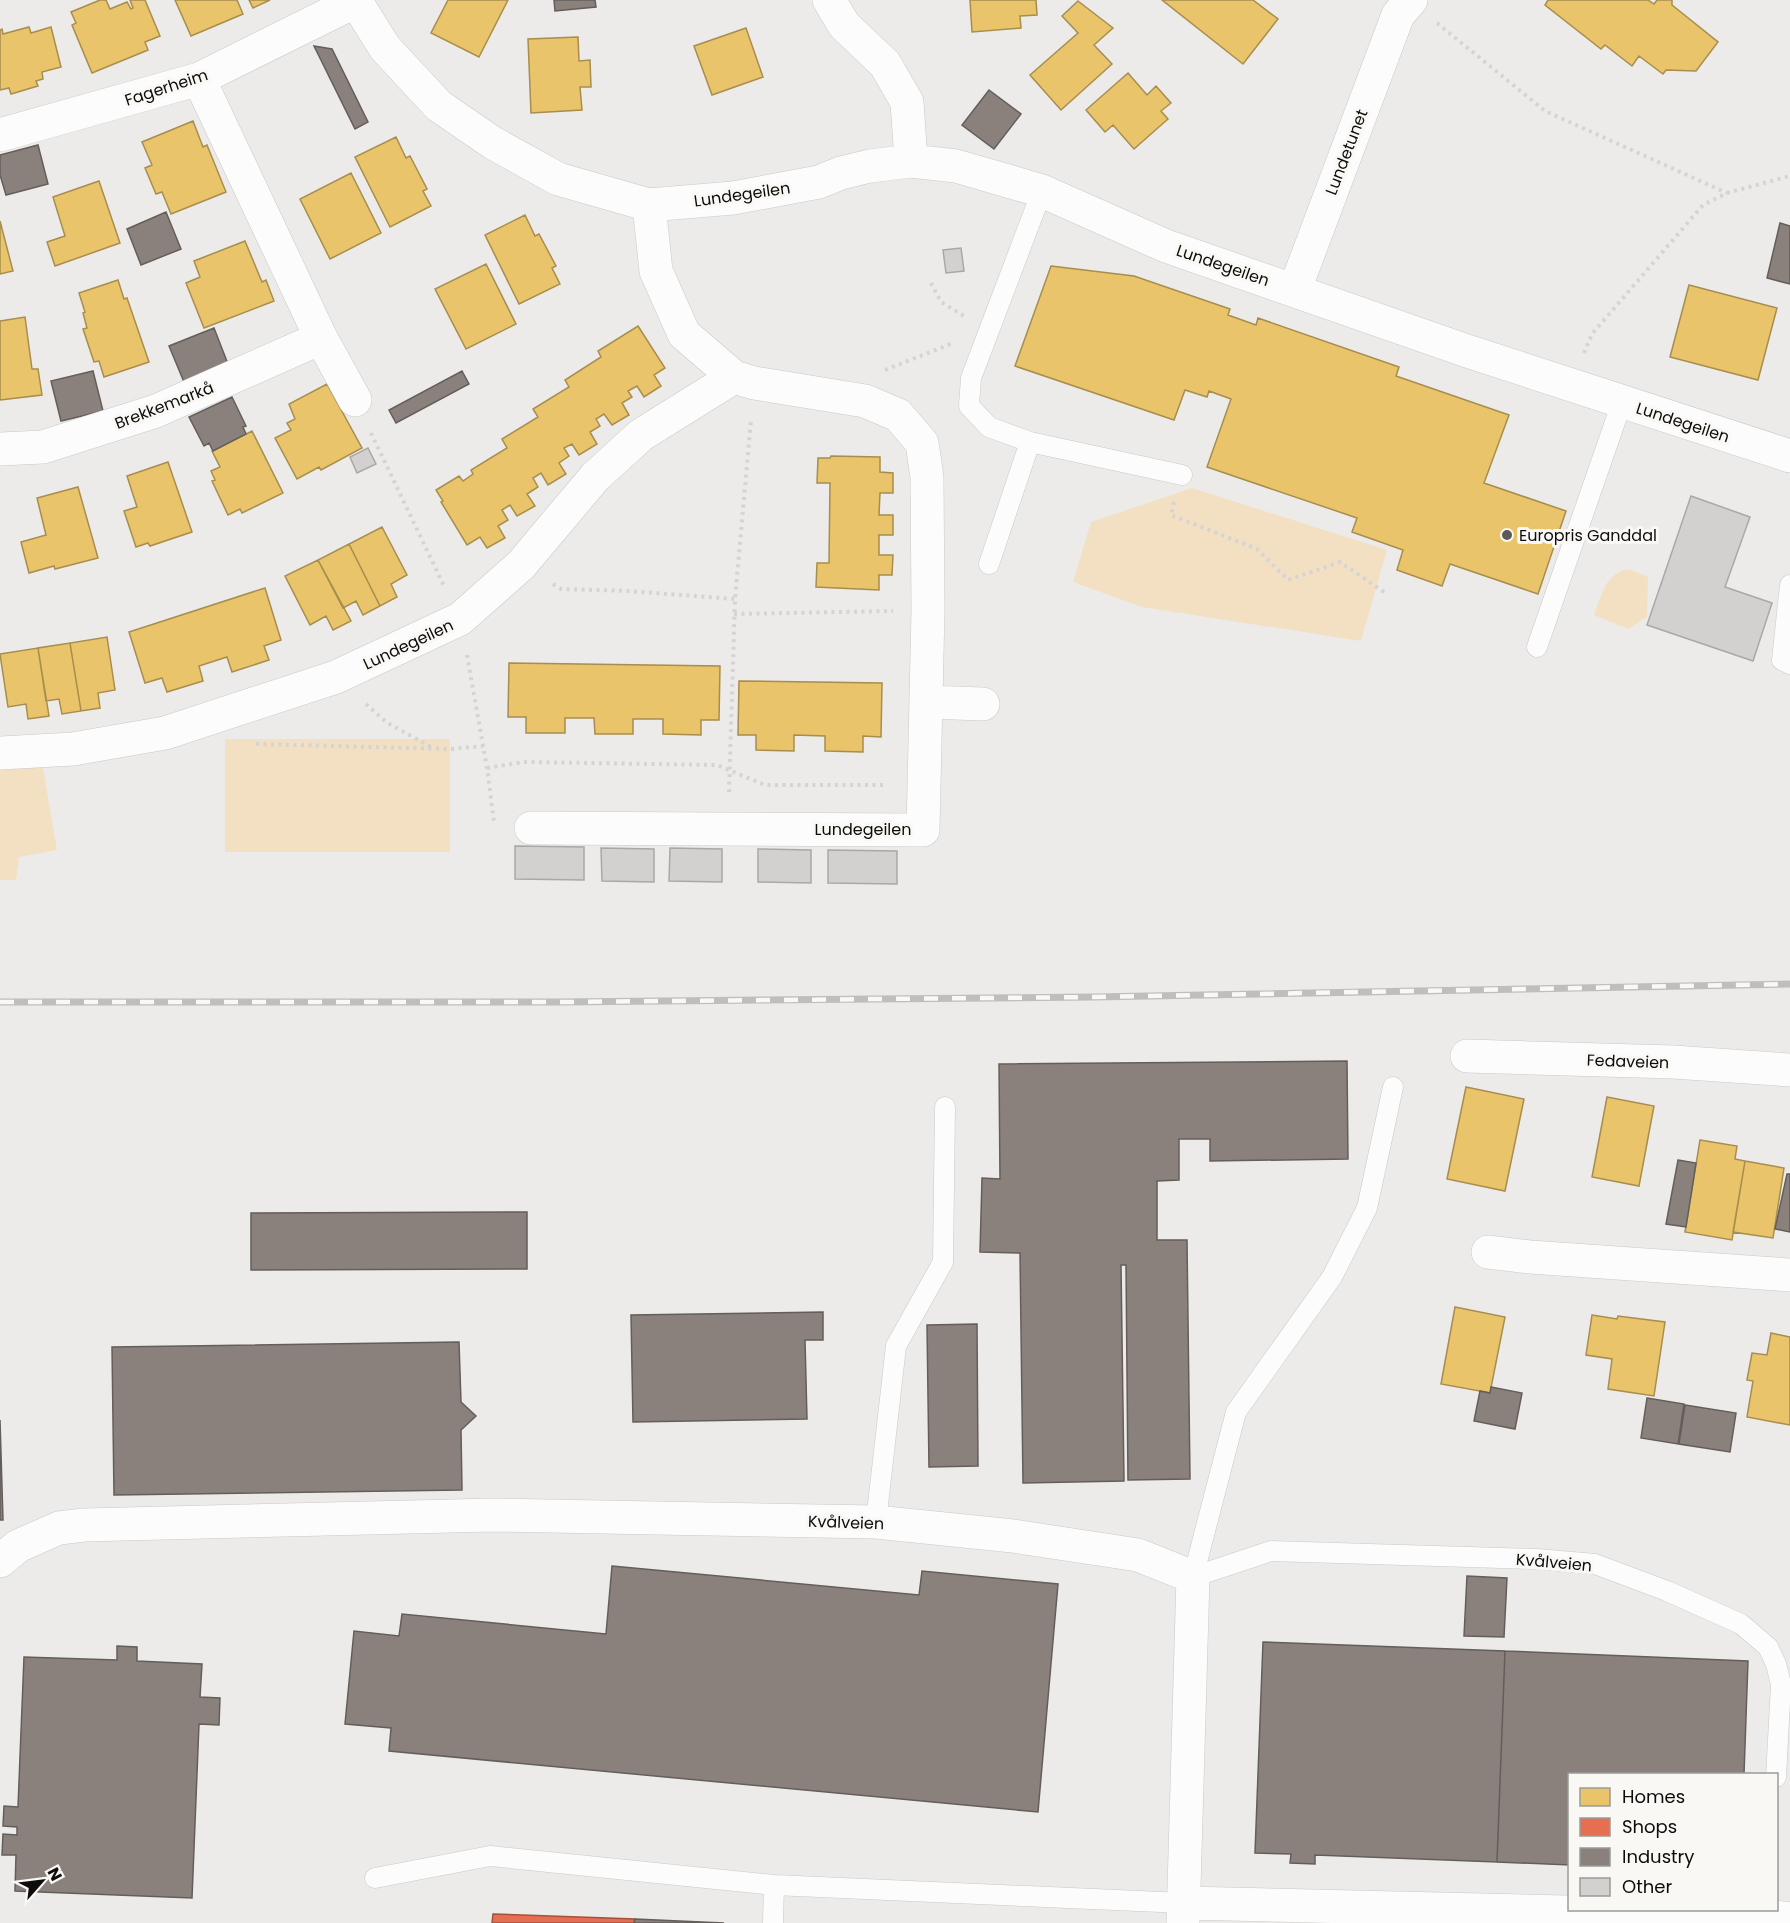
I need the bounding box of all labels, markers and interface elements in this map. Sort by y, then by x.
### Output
street label: Fagerheim [122,63,211,112]
street label: Lundetunet [1320,106,1373,198]
street label: Lundegeilen [692,176,792,213]
street label: Lundegeilen [1173,239,1272,292]
street label: Brekkemarkå [111,376,217,435]
street label: Lundegeilen [1633,397,1732,448]
place label: Europris Ganddal [1519,524,1657,547]
marker: Europris Ganddal [1500,528,1514,542]
street label: Lundegeilen [359,614,457,675]
street label: Lundegeilen [815,818,911,841]
street label: Fedaveien [1586,1049,1670,1074]
street label: Kvålveien [807,1510,885,1535]
street label: Kvålveien [1515,1548,1593,1577]
legend [1568,1773,1778,1911]
text: Homes [1622,1784,1685,1809]
text: Shops [1622,1814,1677,1839]
text: Industry [1622,1844,1694,1869]
north arrow [12,1851,72,1911]
text: N [42,1863,68,1885]
text: Other [1622,1874,1672,1899]

